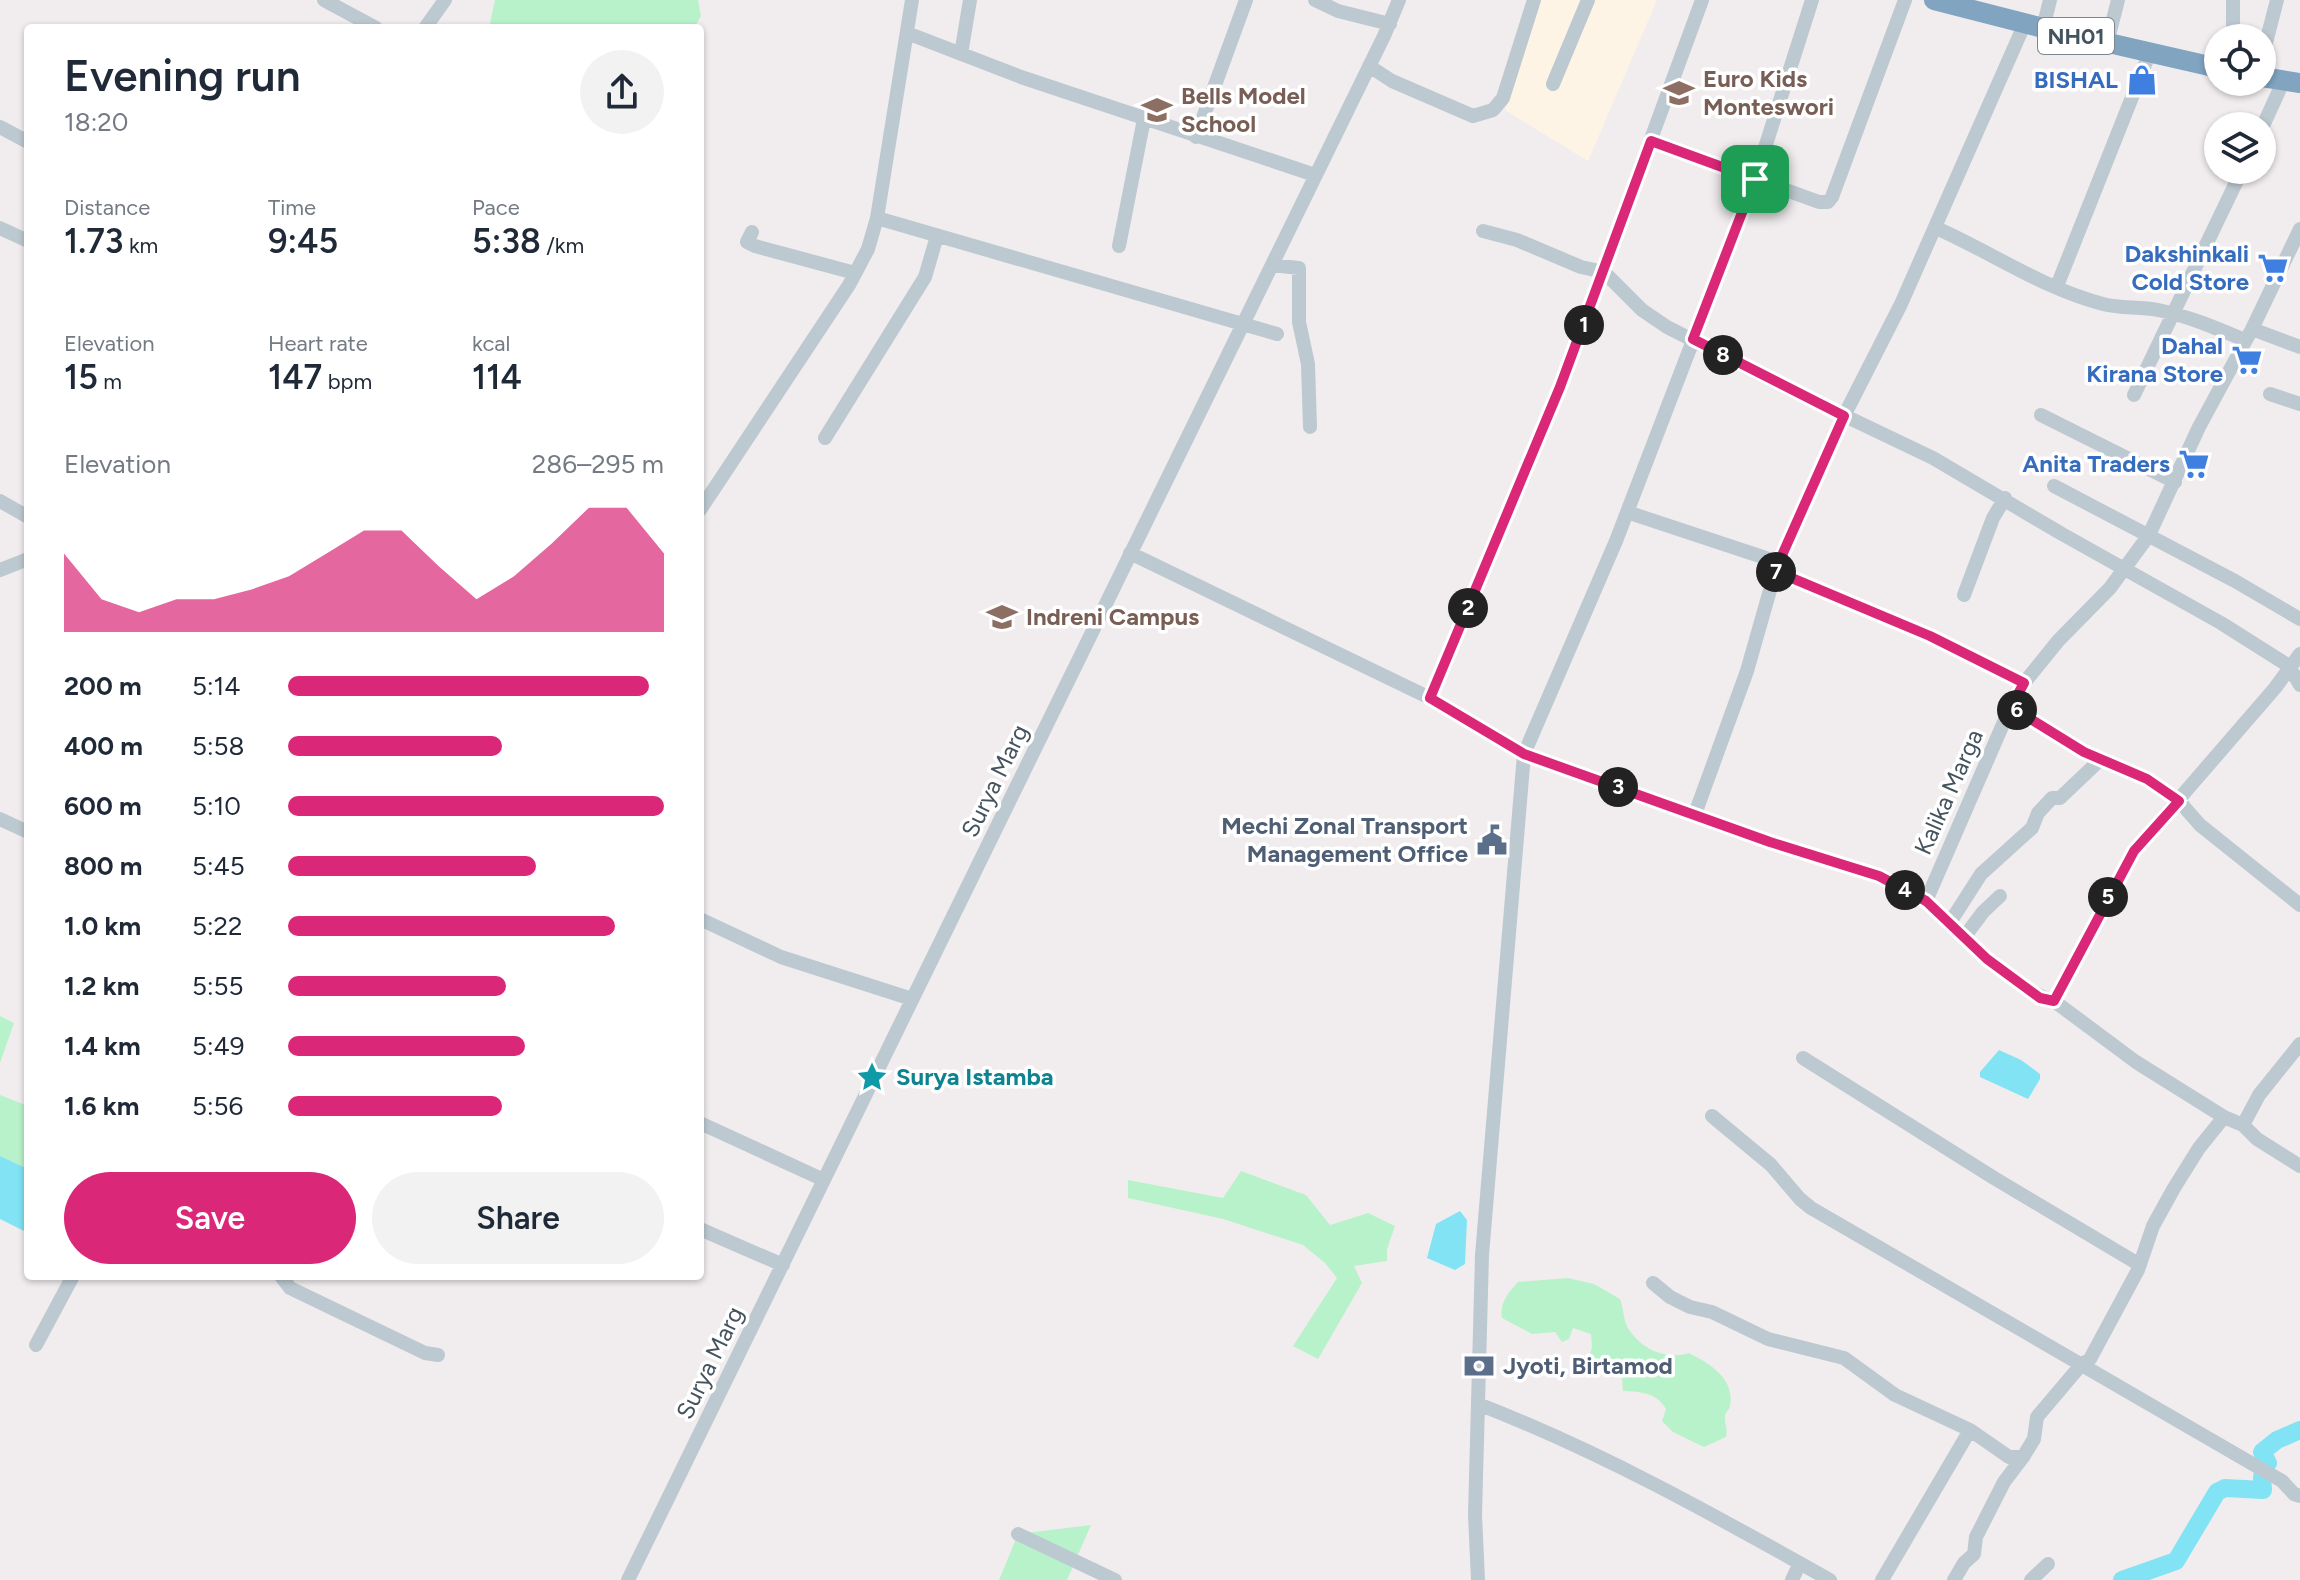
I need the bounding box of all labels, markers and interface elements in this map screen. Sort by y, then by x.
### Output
road number: NH01 [2038,18,2114,54]
map controls [2204,24,2276,184]
button: locate [2204,24,2276,96]
text: Evening run [64,49,301,102]
button: share [580,50,664,134]
shop icon: BISHAL [2125,63,2159,97]
place label: Euro Kids Monteswori [1703,64,1834,121]
place label: BISHAL [2034,65,2118,94]
school or university icon: Euro Kids Monteswori [1662,76,1696,110]
place label: Bells Model School [1181,81,1306,138]
school or university icon: Bells Model School [1140,93,1174,127]
text: 18:20 [64,106,128,138]
button: layers [2204,112,2276,184]
pin [1721,145,1789,213]
icon: arrive [1733,157,1777,201]
text: Distance [64,194,150,221]
text: Time [268,194,316,221]
text: Pace [472,194,520,221]
text: 1.73 [64,221,124,262]
text: 9:45 [268,221,338,262]
text: 5:38 [472,221,541,262]
text: km [124,232,158,259]
text: /km [541,232,584,259]
place label: Dakshinkali Cold Store [2124,239,2249,296]
supermarket icon: Dakshinkali Cold Store [2256,251,2290,285]
pin: 1 [1564,305,1604,345]
text: 1 [1579,311,1589,338]
text: Elevation [64,330,154,357]
text: Heart rate [268,330,368,357]
text: kcal [472,330,510,357]
place label: Dahal Kirana Store [2086,331,2223,388]
pin: 8 [1703,335,1743,375]
text: 8 [1716,341,1730,368]
supermarket icon: Dahal Kirana Store [2230,343,2264,377]
text: 15 [64,357,98,398]
text: 147 [268,357,322,398]
text: 114 [472,357,522,398]
text: m [98,368,122,395]
text: bpm [322,368,372,395]
supermarket icon: Anita Traders [2177,447,2211,481]
text: Elevation [64,448,171,480]
text: 286–295 m [532,448,664,480]
place label: Anita Traders [2022,449,2170,478]
pin: 7 [1756,552,1796,592]
text: 7 [1770,558,1782,585]
pin: 2 [1448,588,1488,628]
text: 2 [1462,594,1474,621]
school or university icon: Indreni Campus [985,600,1019,634]
place label: Indreni Campus [1026,602,1199,631]
text: 200 m [64,670,142,702]
text: 5:14 [192,670,240,702]
pin: 6 [1997,690,2037,730]
text: 6 [2011,696,2023,723]
street label: Surya Marg [955,720,1034,842]
street label: Kalika Marga [1908,725,1989,859]
text: 400 m [64,730,143,762]
text: 5:58 [192,730,244,762]
pin: 3 [1598,767,1638,807]
text: 3 [1612,773,1624,800]
text: 600 m [64,790,142,822]
text: 5:10 [192,790,241,822]
place label: Mechi Zonal Transport Management Office [1221,811,1468,868]
public building icon: Mechi Zonal Transport Management Office [1475,823,1509,857]
text: 800 m [64,850,142,882]
text: 5:45 [192,850,245,882]
pin: 4 [1885,870,1925,910]
text: 4 [1898,876,1912,903]
pin: 5 [2088,877,2128,917]
text: 5 [2102,883,2114,910]
text: 1.0 km [64,910,141,942]
text: 5:22 [192,910,243,942]
text: 1.2 km [64,970,139,1002]
text: 5:55 [192,970,243,1002]
text: 1.4 km [64,1030,141,1062]
text: 5:49 [192,1030,244,1062]
place icon: Surya Istamba [855,1060,889,1094]
place label: Surya Istamba [896,1062,1054,1091]
text: 1.6 km [64,1090,139,1122]
text: 5:56 [192,1090,243,1122]
button: Save [64,1172,356,1264]
button: Share [372,1172,664,1264]
street label: Surya Marg [670,1302,749,1424]
bank icon: Jyoti, Birtamod [1462,1349,1496,1383]
place label: Jyoti, Birtamod [1503,1351,1673,1380]

